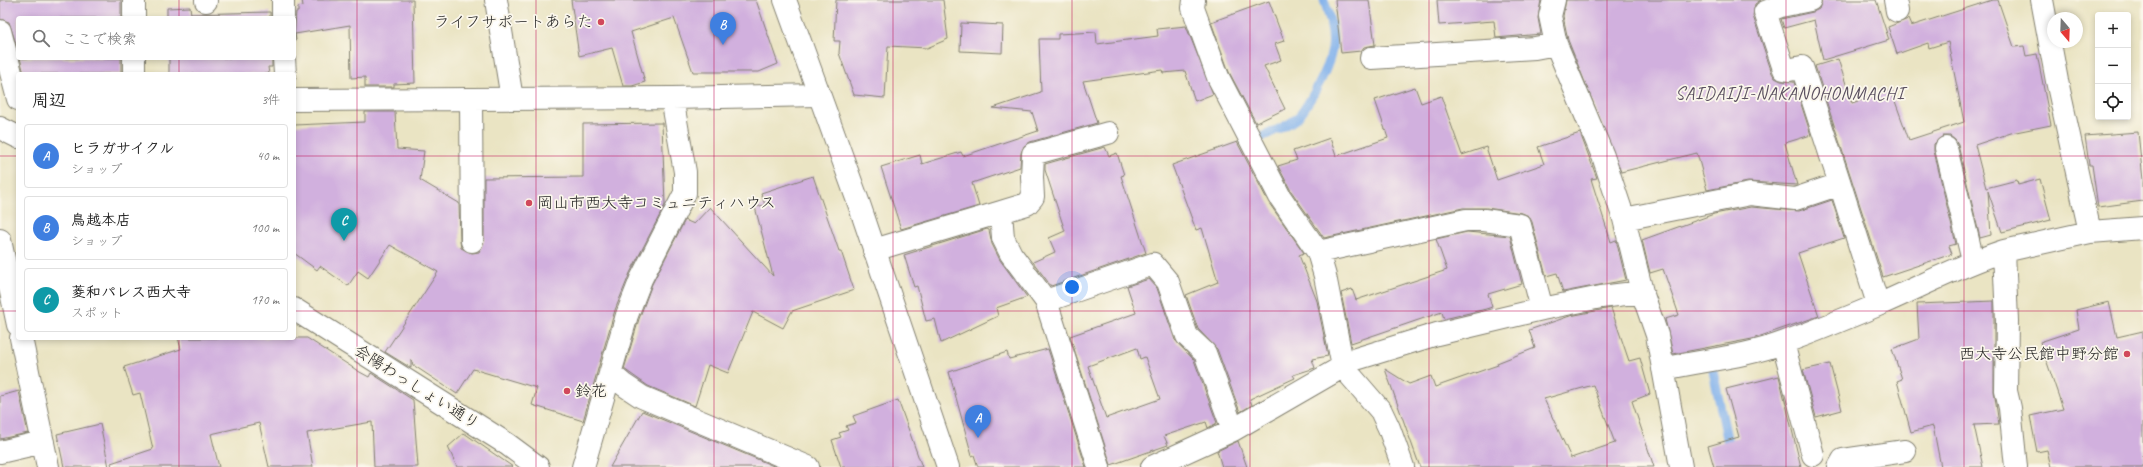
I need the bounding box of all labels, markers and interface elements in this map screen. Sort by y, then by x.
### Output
place label: ライフサポートあらた [434,12,593,32]
pin: B [710,12,736,45]
north arrow [2047,12,2083,48]
map controls [2095,12,2131,120]
button: + [2095,12,2131,48]
search box [16,16,296,60]
marker: ライフサポートあらた [596,17,606,27]
icon: search [30,27,52,49]
text: ここで検索 [62,30,137,49]
button: − [2095,48,2131,84]
district label: SAIDAIJI-NAKANOHONMACHI [1675,82,1907,104]
button: locate [2095,84,2131,120]
text: 周辺 [32,90,66,111]
text: 3件 [261,92,280,108]
text: ヒラガサイクル [71,139,174,158]
text: A [43,148,49,164]
text: 40 m [257,148,279,164]
text: ショップ [71,161,122,177]
place label: 岡山市西大寺コミュニティハウス [537,193,776,213]
marker: 岡山市西大寺コミュニティハウス [524,198,534,208]
pin: C [331,208,357,241]
text: 鳥越本店 [71,211,131,230]
text: B [43,220,49,236]
text: 100 m [251,220,279,236]
text: ショップ [71,233,122,249]
your location [1062,277,1082,297]
text: 菱和パレス西大寺 [71,283,191,302]
text: C [43,292,49,308]
text: 170 m [251,292,279,308]
text: スポット [71,305,123,321]
street label: 会陽わっしょい通り [351,340,483,434]
place label: 西大寺公民館中野分館 [1959,344,2119,364]
marker: 西大寺公民館中野分館 [2122,349,2132,359]
place label: 鈴花 [575,381,607,401]
marker: 鈴花 [562,386,572,396]
pin: A [965,405,991,438]

